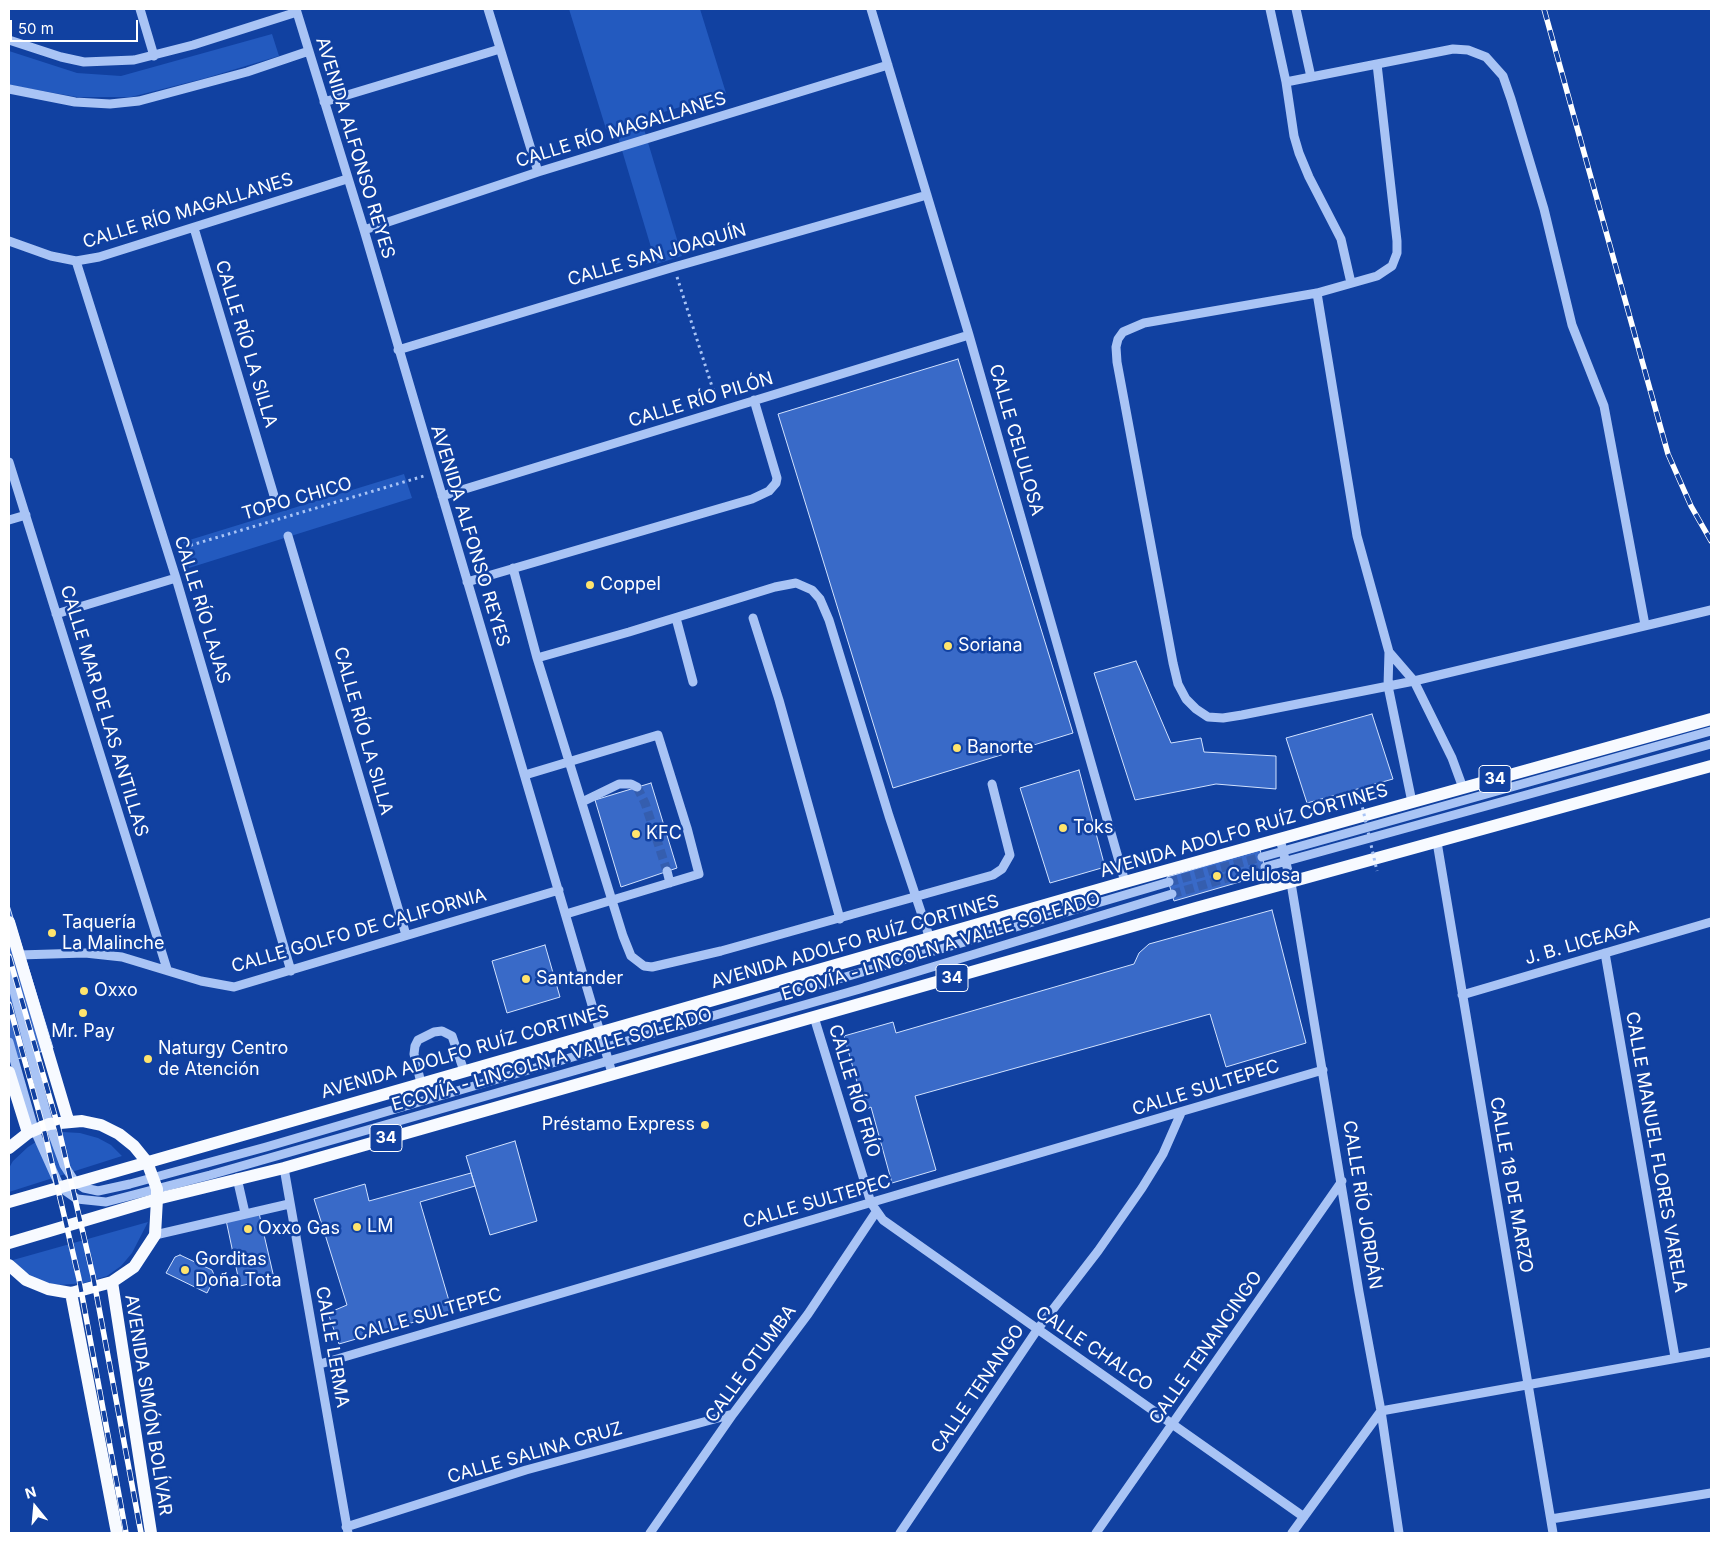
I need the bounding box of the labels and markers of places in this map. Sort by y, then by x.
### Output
place label: Coppel [600,574,661,596]
marker: Coppel [584,579,596,591]
place label: Soriana [958,635,1023,657]
marker: Soriana [942,640,954,652]
place label: Banorte [967,737,1034,759]
marker: Banorte [951,742,963,754]
place label: Toks [1073,817,1113,839]
marker: Toks [1057,822,1069,834]
place label: KFC [646,823,682,845]
marker: KFC [630,828,642,840]
place label: Celulosa [1227,865,1300,887]
marker: Celulosa [1211,870,1223,882]
place label: Taquería La Malinche [62,912,164,954]
marker: Taquería La Malinche [46,927,58,939]
place label: Santander [536,968,623,990]
marker: Santander [520,973,532,985]
place label: Oxxo [94,980,138,1002]
marker: Oxxo [78,985,90,997]
marker: Mr. Pay [77,1007,89,1019]
place label: Mr. Pay [51,1021,115,1043]
place label: Naturgy Centro de Atención [158,1038,288,1080]
marker: Naturgy Centro de Atención [142,1053,154,1065]
place label: Préstamo Express [542,1114,695,1136]
marker: Préstamo Express [699,1119,711,1131]
place label: LM [367,1216,393,1238]
place label: Oxxo Gas [258,1218,340,1240]
marker: LM [351,1221,363,1233]
marker: Oxxo Gas [242,1223,254,1235]
place label: Gorditas Doña Tota [195,1249,282,1292]
marker: Gorditas Doña Tota [179,1264,191,1276]

